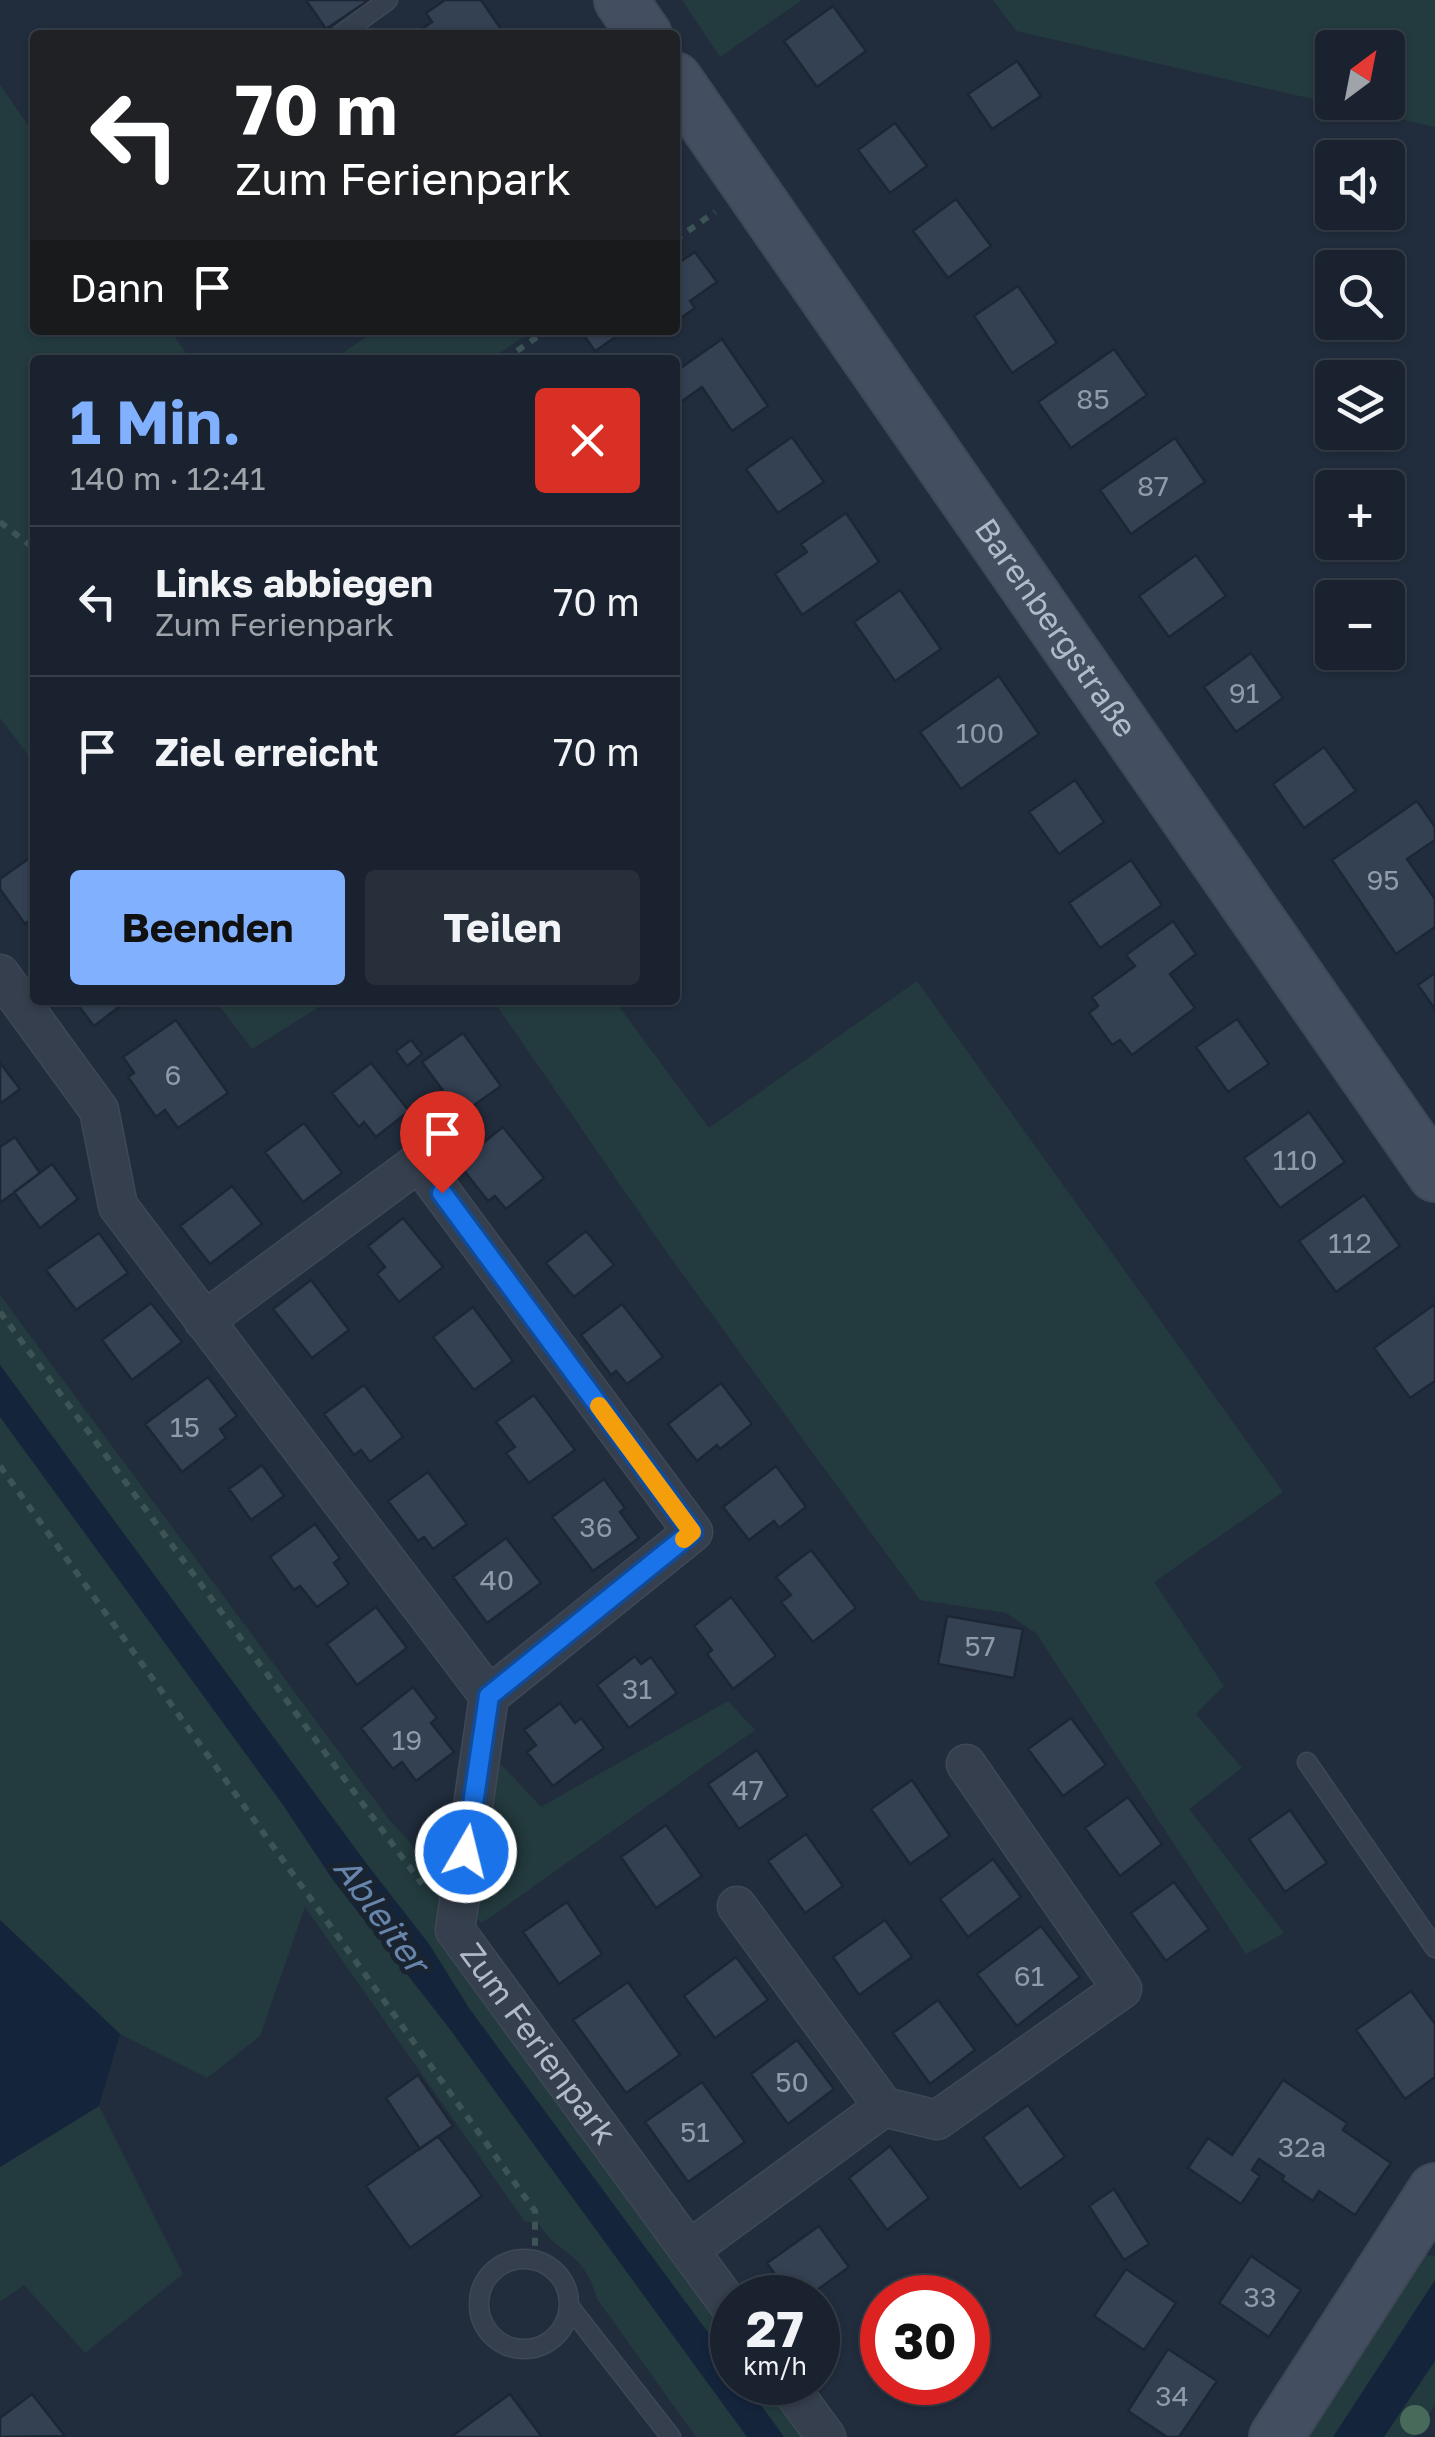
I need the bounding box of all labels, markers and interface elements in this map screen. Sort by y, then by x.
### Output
north arrow [1315,30,1405,120]
map controls [1315,30,1405,670]
text: 70 m [235,66,397,150]
icon: left [70,70,200,200]
button: sound [1315,140,1405,230]
text: Zum Ferienpark [235,151,571,205]
button: search [1315,250,1405,340]
icon: arrive [185,260,240,315]
text: Dann [70,265,165,310]
button: layers [1315,360,1405,450]
house number: 85 [1076,382,1110,415]
text: 1 Min. [70,385,241,457]
button: close [535,388,640,493]
text: 140 m · 12:41 [70,459,266,497]
house number: 87 [1137,469,1169,502]
button: + [1315,470,1405,560]
street label: Barenbergstraße [968,511,1145,744]
text: Links abbiegen [155,560,433,605]
icon: left [70,574,125,629]
text: 70 m [553,579,640,624]
button: − [1315,580,1405,670]
text: Zum Ferienpark [155,605,394,643]
house number: 91 [1229,676,1259,709]
house number: 100 [956,716,1004,749]
icon: arrive [70,724,125,779]
text: Ziel erreicht [155,729,378,774]
text: 70 m [553,729,640,774]
house number: 95 [1366,863,1400,896]
button: Beenden [70,870,345,985]
button: Teilen [365,870,640,985]
house number: 6 [165,1058,181,1091]
pin [400,1091,485,1194]
icon: arrive [415,1106,470,1161]
house number: 110 [1273,1143,1317,1176]
house number: 112 [1328,1226,1372,1259]
house number: 15 [170,1410,200,1443]
house number: 36 [579,1510,613,1543]
house number: 40 [480,1563,514,1596]
house number: 57 [964,1629,996,1662]
house number: 31 [622,1672,652,1705]
house number: 19 [392,1723,422,1756]
house number: 47 [732,1773,764,1806]
position arrow [414,1800,518,1904]
water label: Ableiter [326,1848,441,1984]
street label: Zum Ferienpark [453,1935,625,2151]
house number: 61 [1014,1959,1044,1992]
house number: 50 [775,2065,809,2098]
house number: 51 [680,2115,710,2148]
house number: 32a [1278,2130,1326,2163]
speed limit sign: 30 [860,2275,990,2405]
house number: 33 [1244,2280,1276,2313]
text: 27 [746,2298,804,2358]
text: km/h [743,2350,807,2381]
house number: 34 [1155,2379,1189,2412]

